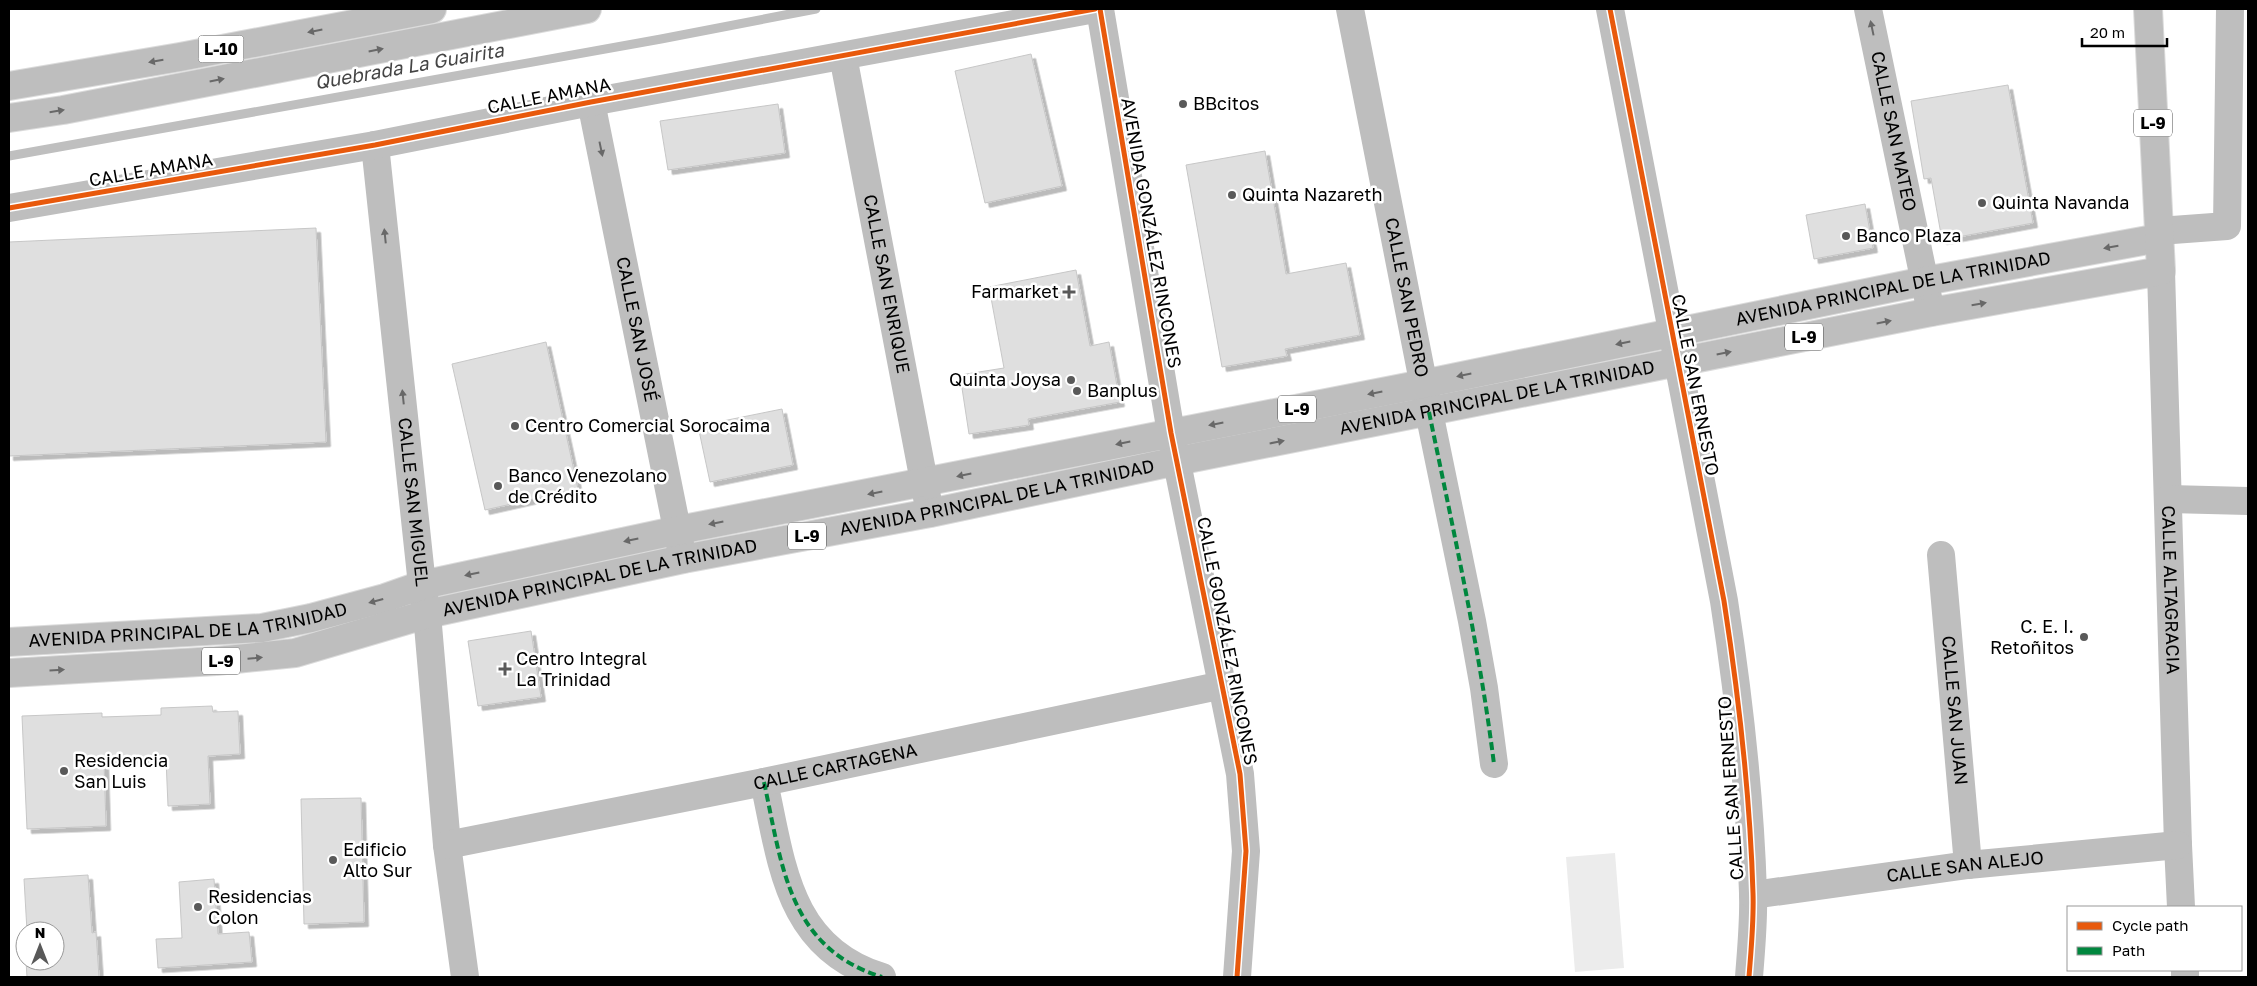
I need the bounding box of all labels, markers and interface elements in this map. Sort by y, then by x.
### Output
scale bar [2082,15,2167,47]
one-way arrow [1868,20,1876,36]
text: 20 m [2090,23,2125,41]
one-way arrow [308,27,323,35]
road number: L-10 [198,36,244,62]
water label: Quebrada La Guairita [313,37,506,93]
one-way arrow [369,45,385,53]
street label: CALLE SAN MATEO [1867,49,1922,213]
one-way arrow [147,58,163,66]
street label: CALLE AMANA [485,72,612,118]
one-way arrow [209,76,225,84]
place label: BBcitos [1193,92,1259,114]
street label: AVENIDA GONZÁLEZ RINCONES [1117,96,1187,370]
marker: BBcitos [1177,98,1189,110]
one-way arrow [49,107,65,115]
road number: L-9 [2134,110,2172,136]
one-way arrow [597,142,605,158]
street label: CALLE AMANA [87,147,214,191]
place label: Quinta Nazareth [1242,183,1383,205]
marker: Quinta Nazareth [1226,189,1238,201]
place label: Quinta Navanda [1992,191,2129,213]
street label: CALLE SAN ENRIQUE [860,192,915,375]
marker: Quinta Navanda [1976,197,1988,209]
street label: CALLE SAN PEDRO [1381,215,1434,379]
place label: Banco Plaza [1856,224,1961,246]
one-way arrow [381,227,389,243]
marker: Banco Plaza [1840,230,1852,242]
one-way arrow [2102,243,2118,251]
street label: AVENIDA PRINCIPAL DE LA TRINIDAD [1733,246,2052,330]
street label: CALLE SAN JOSÉ [612,255,663,404]
place label: Farmarket [971,280,1059,302]
marker: Farmarket [1063,286,1075,298]
street label: CALLE SAN ERNESTO [1668,292,1724,478]
one-way arrow [1971,299,1987,307]
one-way arrow [1876,317,1892,325]
road number: L-9 [1785,324,1823,351]
one-way arrow [1616,339,1631,347]
one-way arrow [1717,349,1732,357]
street label: AVENIDA PRINCIPAL DE LA TRINIDAD [1337,355,1656,439]
place label: Quinta Joysa [949,368,1061,390]
one-way arrow [1456,372,1472,380]
marker: Quinta Joysa [1065,374,1077,386]
place label: Banplus [1087,379,1158,401]
marker: Banplus [1071,385,1083,397]
one-way arrow [399,389,407,405]
one-way arrow [1367,390,1383,398]
road number: L-9 [1278,396,1316,422]
place label: Centro Comercial Sorocaima [525,414,770,436]
street label: CALLE SAN MIGUEL [394,416,434,587]
marker: Centro Comercial Sorocaima [509,420,521,432]
one-way arrow [1207,421,1223,429]
one-way arrow [1269,438,1284,446]
one-way arrow [1115,439,1131,447]
street label: AVENIDA PRINCIPAL DE LA TRINIDAD [837,454,1156,540]
place label: Banco Venezolano de Crédito [508,464,667,507]
one-way arrow [957,471,972,479]
marker: Banco Venezolano de Crédito [492,480,504,492]
one-way arrow [867,489,883,497]
street label: CALLE ALTAGRACIA [2158,505,2185,675]
street label: CALLE GONZÁLEZ RINCONES [1193,515,1263,767]
one-way arrow [708,519,723,527]
road number: L-9 [788,522,826,550]
street label: AVENIDA PRINCIPAL DE LA TRINIDAD [440,533,759,620]
one-way arrow [623,537,639,545]
one-way arrow [464,571,480,579]
street label: AVENIDA PRINCIPAL DE LA TRINIDAD [28,597,349,651]
one-way arrow [369,597,384,605]
place label: C. E. I. Retoñitos [1990,615,2074,658]
marker: C. E. I. Retoñitos [2078,631,2090,643]
street label: CALLE SAN JUAN [1938,635,1973,786]
place label: Centro Integral La Trinidad [516,647,647,690]
road number: L-9 [202,648,240,674]
one-way arrow [247,654,263,662]
marker: Centro Integral La Trinidad [498,662,512,676]
one-way arrow [50,666,66,674]
street label: CALLE SAN ERNESTO [1713,695,1747,881]
street label: CALLE CARTAGENA [751,738,919,794]
place label: Residencia San Luis [74,749,168,792]
marker: Residencia San Luis [58,765,70,777]
place label: Edificio Alto Sur [343,838,412,881]
street label: CALLE SAN ALEJO [1885,846,2045,886]
marker: Edificio Alto Sur [327,854,339,866]
place label: Residencias Colon [208,885,312,928]
marker: Residencias Colon [192,901,204,913]
legend [2067,906,2242,971]
text: Cycle path [2112,916,2188,934]
north arrow [15,921,65,971]
text: N [35,924,45,941]
text: Path [2112,941,2145,959]

